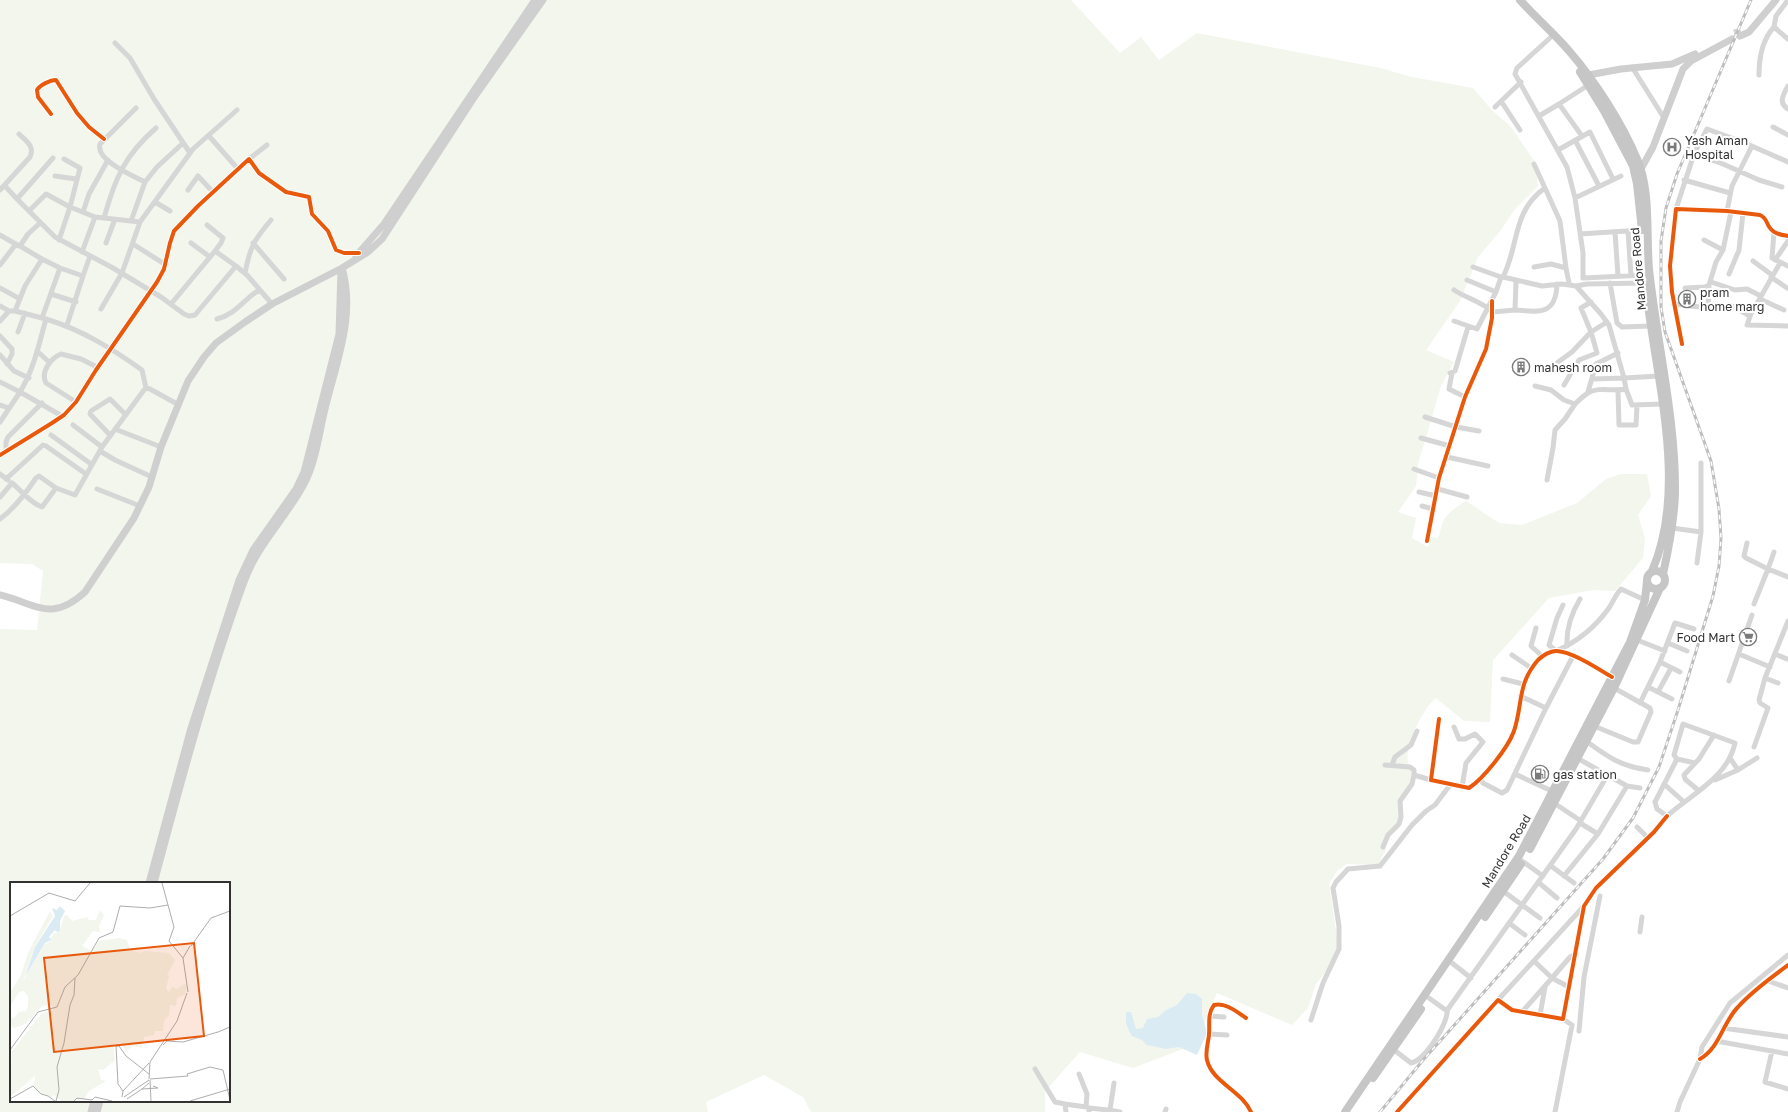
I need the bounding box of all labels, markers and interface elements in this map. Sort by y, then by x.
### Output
place label: Yash Aman Hospital [1685,133,1748,162]
hospital icon: Yash Aman Hospital [1662,137,1682,157]
street label: Mandore Road [1627,227,1649,311]
place label: pram home marg [1700,285,1765,314]
building icon: pram home marg [1677,289,1697,309]
building icon: mahesh room [1511,357,1531,377]
place label: mahesh room [1534,360,1612,375]
supermarket icon: Food Mart [1738,627,1758,647]
place label: Food Mart [1676,630,1735,645]
fuel station icon: gas station [1530,764,1550,784]
place label: gas station [1553,767,1617,782]
street label: Mandore Road [1478,812,1534,890]
inset map [10,882,230,1102]

